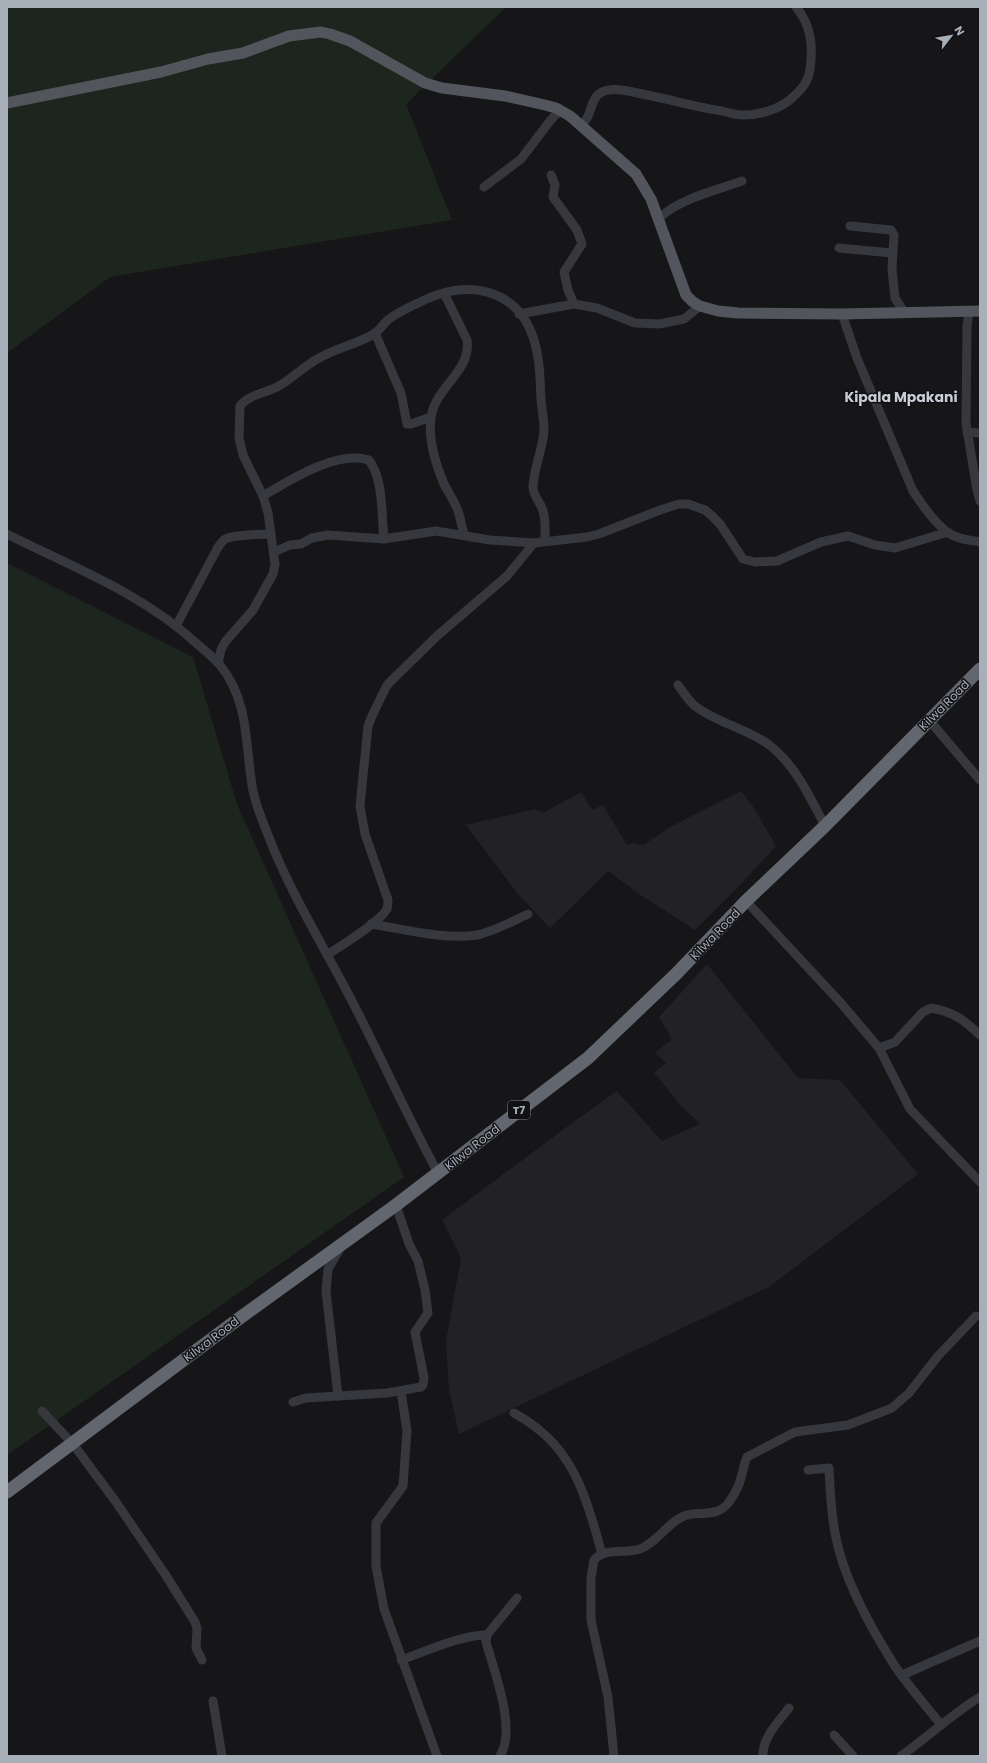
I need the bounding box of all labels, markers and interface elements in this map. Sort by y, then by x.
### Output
north arrow [931,16,971,56]
text: N [951,23,969,39]
district label: Kipala Mpakani [844,387,958,407]
street label: Kilwa Road [915,676,973,734]
street label: Kilwa Road [686,905,744,963]
road number: T7 [508,1101,530,1119]
street label: Kilwa Road [441,1120,503,1174]
street label: Kilwa Road [180,1313,242,1365]

